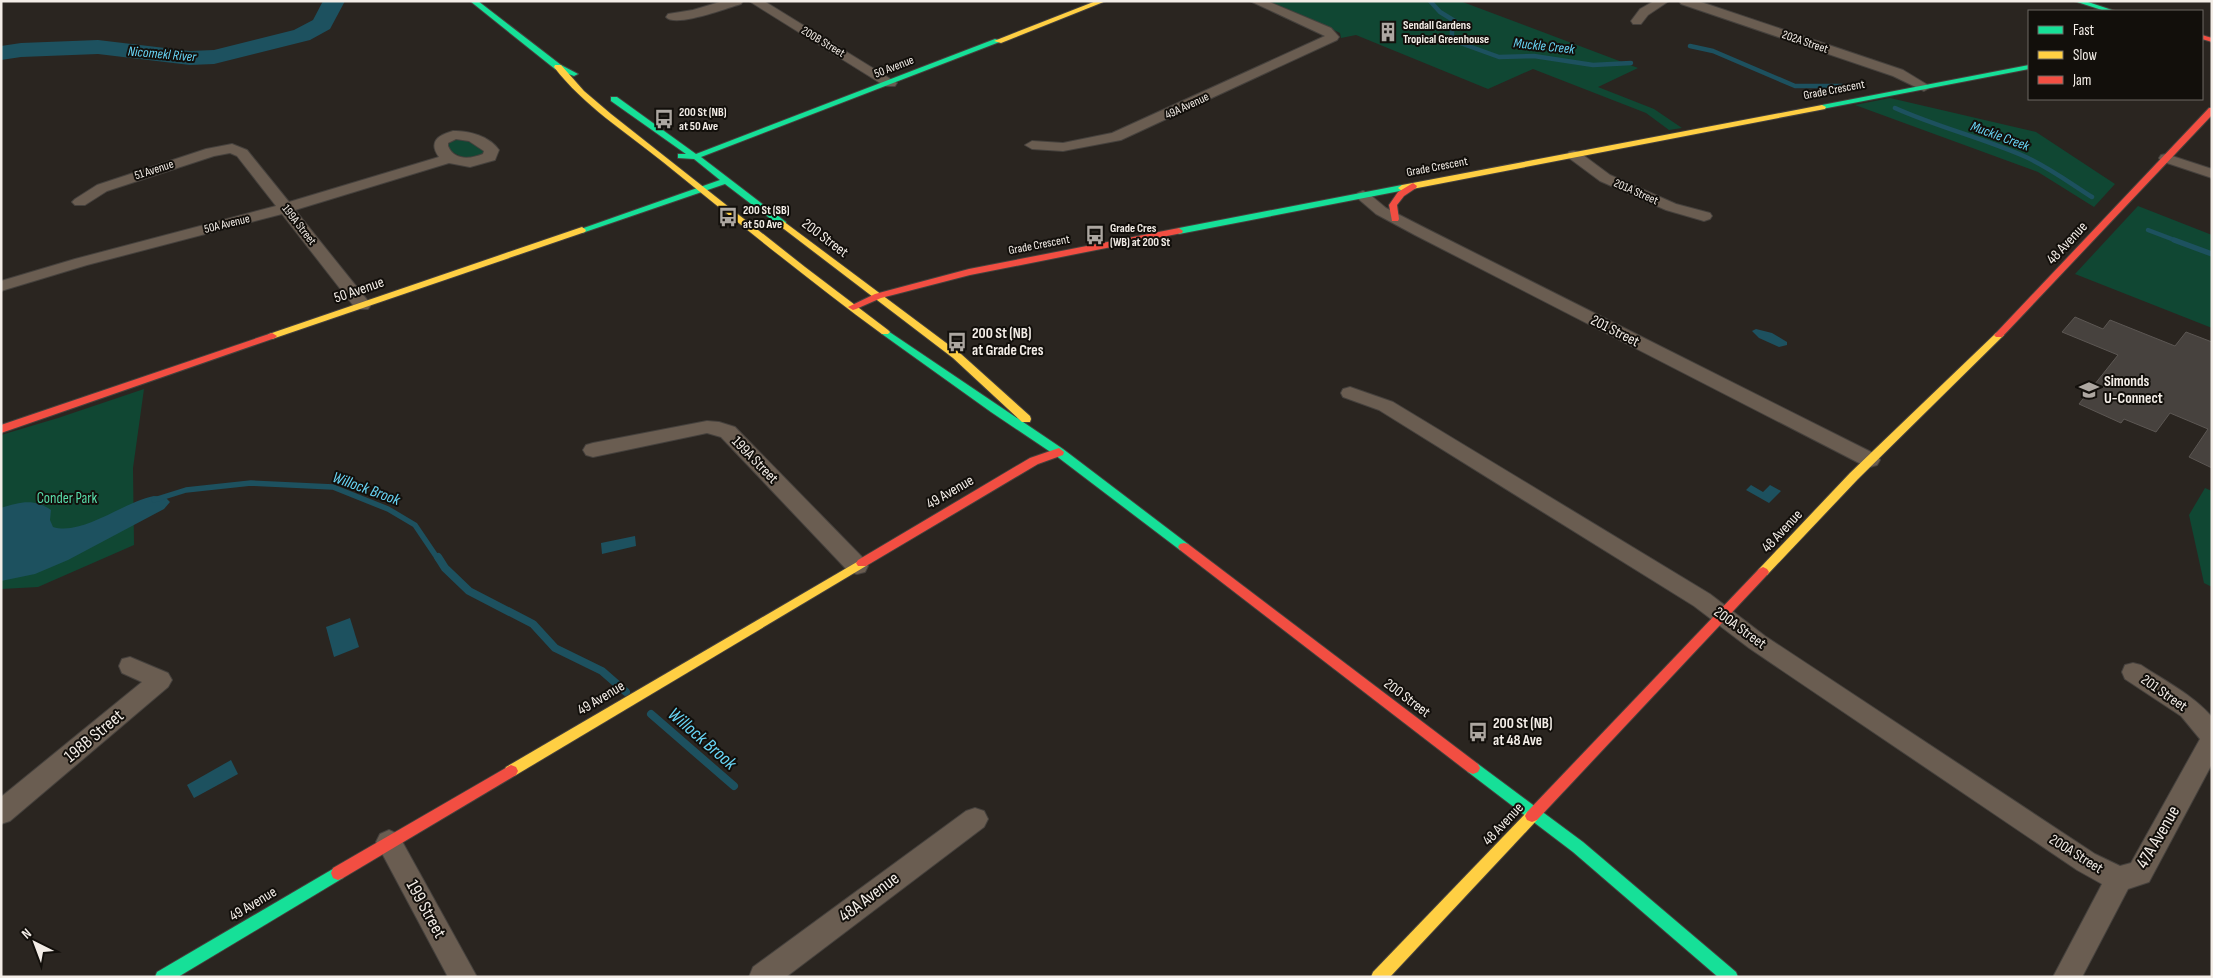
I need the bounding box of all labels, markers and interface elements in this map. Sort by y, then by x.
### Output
legend [2028,10,2203,100]
place label: Sendall Gardens Tropical Greenhouse [1403,18,1489,47]
building icon: Sendall Gardens Tropical Greenhouse [1377,21,1399,43]
text: Fast [2073,21,2095,40]
street label: 200B Street [798,23,848,61]
street label: 202A Street [1780,27,1830,57]
water label: Muckle Creek [1513,34,1576,58]
water label: Nicomekl River [127,43,198,66]
text: Slow [2073,46,2097,65]
street label: 50 Avenue [872,53,916,81]
text: Jam [2072,71,2091,90]
street label: Grade Crescent [1802,77,1866,103]
street label: 49A Avenue [1163,89,1212,123]
place label: 200 St (NB) at 50 Ave [679,105,727,134]
bus stop icon: 200 St (NB) at 50 Ave [653,108,675,130]
water label: Muckle Creek [1968,118,2032,155]
street label: Grade Crescent [1405,154,1469,180]
street label: 51 Avenue [133,157,176,183]
street label: 201A Street [1611,176,1661,209]
street label: 199A Street [279,202,320,248]
place label: 200 St (SB) at 50 Ave [743,203,790,232]
bus stop icon: 200 St (SB) at 50 Ave [717,206,739,228]
street label: 50A Avenue [203,211,252,237]
street label: 200 Street [798,214,852,262]
street label: 48 Avenue [2042,218,2092,268]
place label: Grade Cres (WB) at 200 St [1110,221,1170,250]
bus stop icon: Grade Cres (WB) at 200 St [1084,224,1106,246]
street label: Grade Crescent [1007,232,1071,258]
street label: 50 Avenue [331,273,387,307]
street label: 201 Street [1587,311,1643,351]
place label: 200 St (NB) at Grade Cres [972,324,1044,360]
bus stop icon: 200 St (NB) at Grade Cres [946,331,968,353]
place label: Simonds U-Connect [2104,372,2163,408]
school or university icon: Simonds U-Connect [2078,379,2100,401]
street label: 199A Street [728,432,783,488]
water label: Willock Brook [330,468,403,510]
street label: 49 Avenue [923,471,977,513]
park label: Conder Park [37,489,98,508]
street label: 48 Avenue [1757,506,1807,556]
street label: 200A Street [1710,603,1770,654]
street label: 201 Street [2137,670,2191,716]
street label: 200 Street [1380,674,1434,722]
street label: 49 Avenue [574,676,628,720]
water label: Willock Brook [663,703,742,776]
street label: 198B Street [60,705,128,767]
place label: 200 St (NB) at 48 Ave [1493,714,1552,750]
bus stop icon: 200 St (NB) at 48 Ave [1467,721,1489,743]
street label: 48 Avenue [1478,799,1528,849]
street label: 47A Avenue [2132,802,2184,872]
street label: 200A Street [2046,830,2107,878]
street label: 48A Avenue [835,868,903,926]
street label: 199 Street [402,876,451,942]
street label: 49 Avenue [226,882,280,926]
north arrow [10,918,60,968]
text: N [18,925,35,943]

